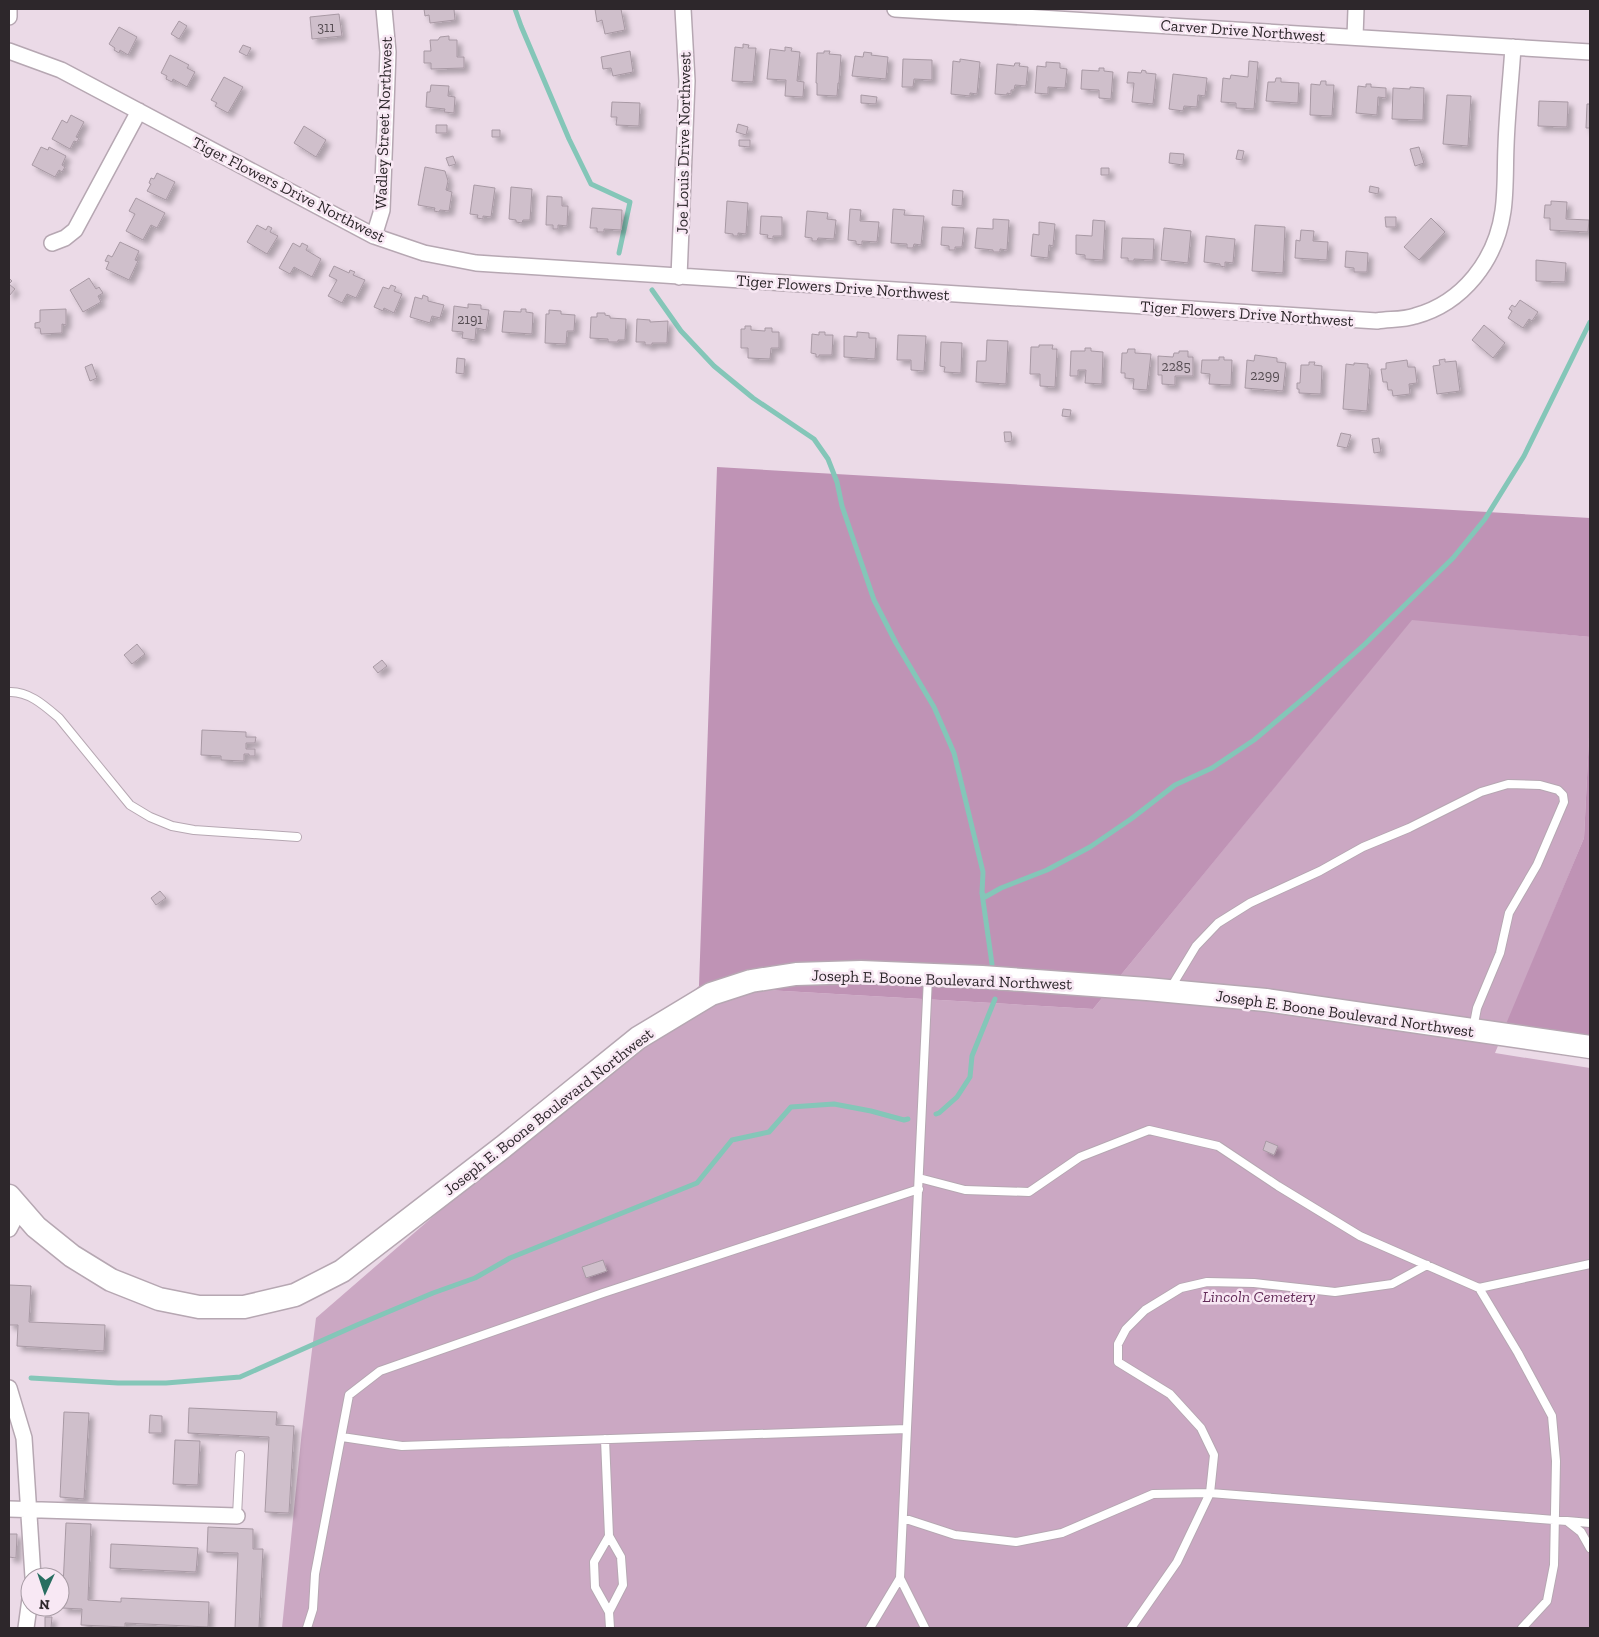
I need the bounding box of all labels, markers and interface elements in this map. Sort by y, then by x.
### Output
street label: Carver Drive Northwest [1160,15,1326,46]
house number: 311 [317,19,335,36]
street label: Wadley Street Northwest [371,36,396,210]
street label: Joe Louis Drive Northwest [672,52,695,234]
street label: Tiger Flowers Drive Northwest [189,132,388,246]
street label: Tiger Flowers Drive Northwest [736,271,950,304]
street label: Tiger Flowers Drive Northwest [1140,297,1354,330]
house number: 2191 [457,311,483,328]
house number: 2285 [1161,358,1191,375]
house number: 2299 [1250,367,1280,384]
street label: Joseph E. Boone Boulevard Northwest [811,965,1073,994]
street label: Joseph E. Boone Boulevard Northwest [1215,986,1475,1041]
street label: Joseph E. Boone Boulevard Northwest [440,1024,657,1199]
park label: Lincoln Cemetery [1202,1287,1316,1306]
north arrow [20,1567,70,1617]
text: N [38,1596,50,1613]

